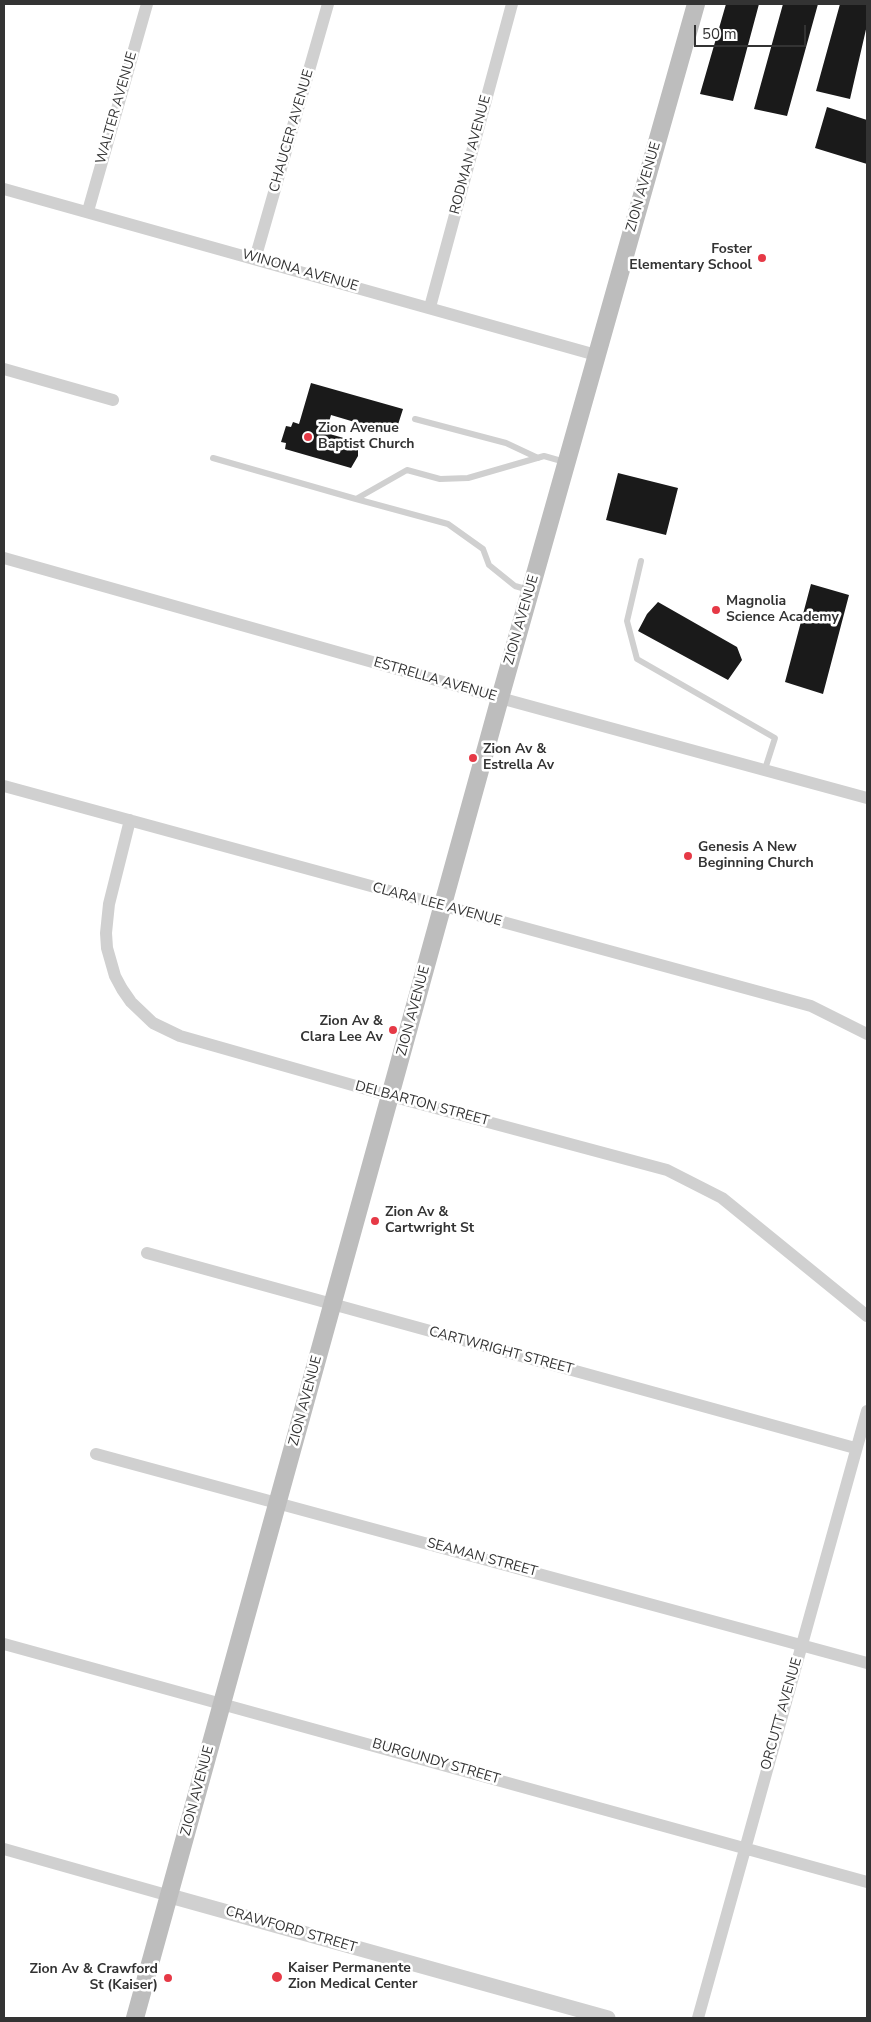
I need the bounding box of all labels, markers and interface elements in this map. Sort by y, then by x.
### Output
scale bar [696,15,808,47]
text: 50 m [702,24,737,44]
street label: WALTER AVENUE [93,50,141,166]
street label: CHAUCER AVENUE [266,68,318,194]
street label: RODMAN AVENUE [447,94,495,216]
street label: ZION AVENUE [623,140,665,234]
place label: Foster Elementary School [629,242,752,274]
street label: WINONA AVENUE [240,246,360,296]
marker: Foster Elementary School [756,252,768,264]
place label: Zion Avenue Baptist Church [318,421,414,454]
marker: Zion Avenue Baptist Church [302,431,314,443]
street label: ZION AVENUE [501,573,543,667]
place label: Magnolia Science Academy [726,594,839,626]
marker: Magnolia Science Academy [710,604,722,616]
street label: ESTRELLA AVENUE [372,654,498,706]
place label: Zion Av & Estrella Av [483,742,554,774]
marker: Zion Av & Estrella Av [467,752,479,764]
place label: Genesis A New Beginning Church [698,840,814,872]
marker: Genesis A New Beginning Church [682,850,694,862]
street label: CLARA LEE AVENUE [370,880,504,930]
street label: ZION AVENUE [394,964,434,1058]
place label: Zion Av & Clara Lee Av [300,1014,383,1046]
marker: Zion Av & Clara Lee Av [387,1024,399,1036]
street label: DELBARTON STREET [353,1078,491,1130]
place label: Zion Av & Cartwright St [385,1205,474,1238]
marker: Zion Av & Cartwright St [369,1215,381,1227]
street label: CARTWRIGHT STREET [427,1324,575,1378]
street label: ZION AVENUE [286,1354,326,1448]
street label: SEAMAN STREET [425,1535,539,1581]
street label: ORCUTT AVENUE [758,1656,806,1772]
street label: BURGUNDY STREET [370,1736,502,1788]
street label: ZION AVENUE [178,1744,218,1838]
street label: CRAWFORD STREET [223,1903,359,1957]
place label: Kaiser Permanente Zion Medical Center [288,1961,417,1994]
place label: Zion Av & Crawford St (Kaiser) [29,1962,158,1994]
marker: Kaiser Permanente Zion Medical Center [270,1970,284,1984]
marker: Zion Av & Crawford St (Kaiser) [162,1972,174,1984]

